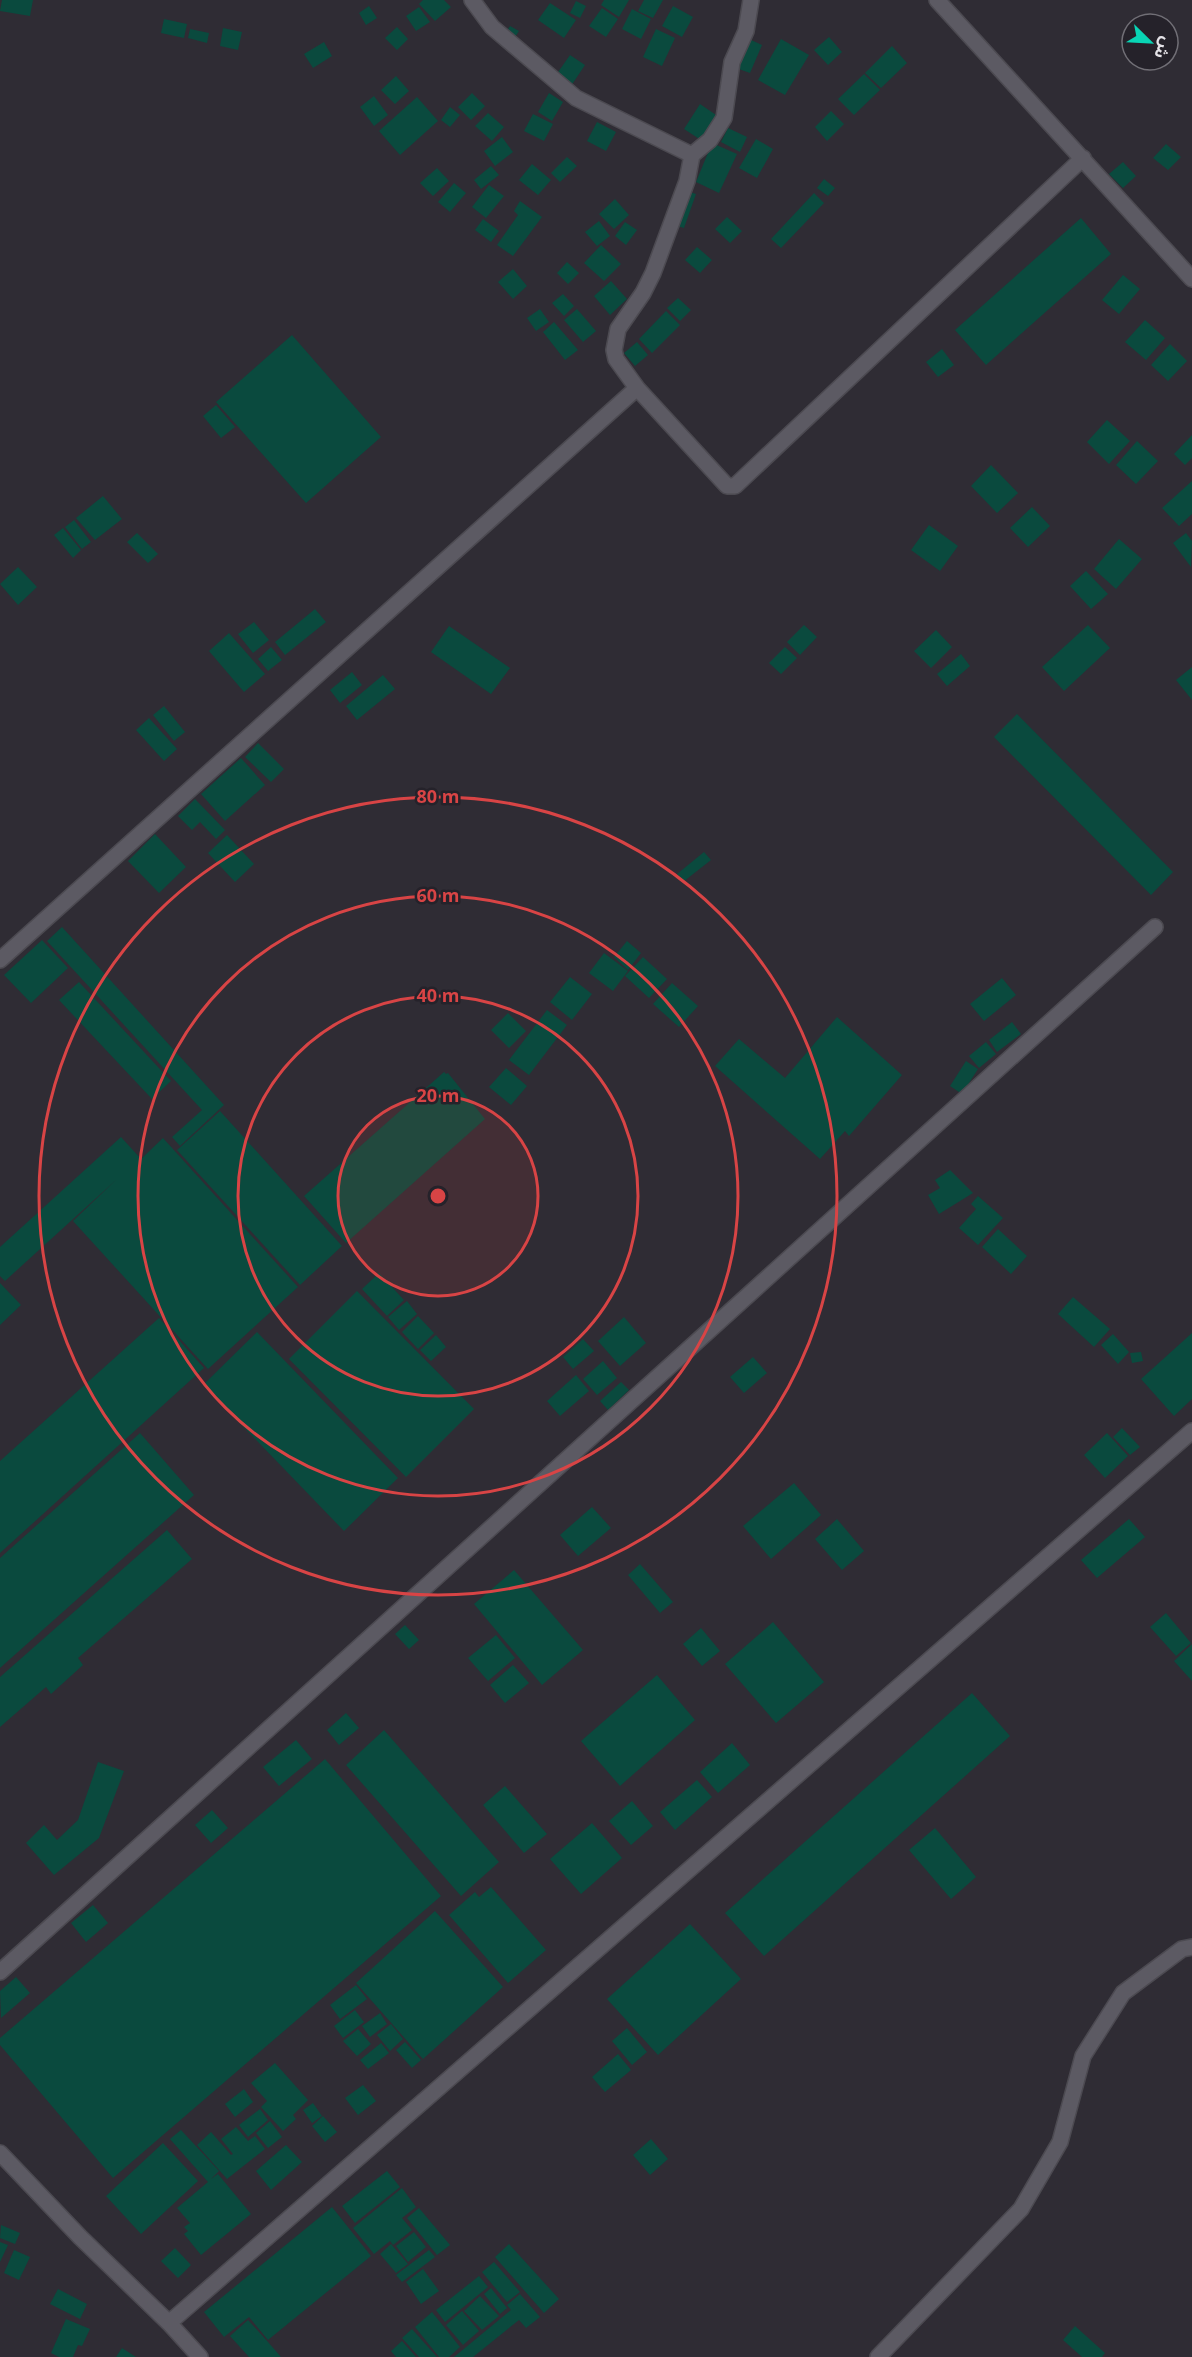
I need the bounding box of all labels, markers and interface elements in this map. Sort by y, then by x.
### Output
north arrow [1120,12,1180,72]
text: ش [1149,34,1178,63]
text: 80 m [417,784,459,808]
text: 60 m [417,883,459,907]
text: 40 m [417,983,459,1007]
text: 20 m [417,1083,459,1107]
centre of rings [428,1186,448,1206]

